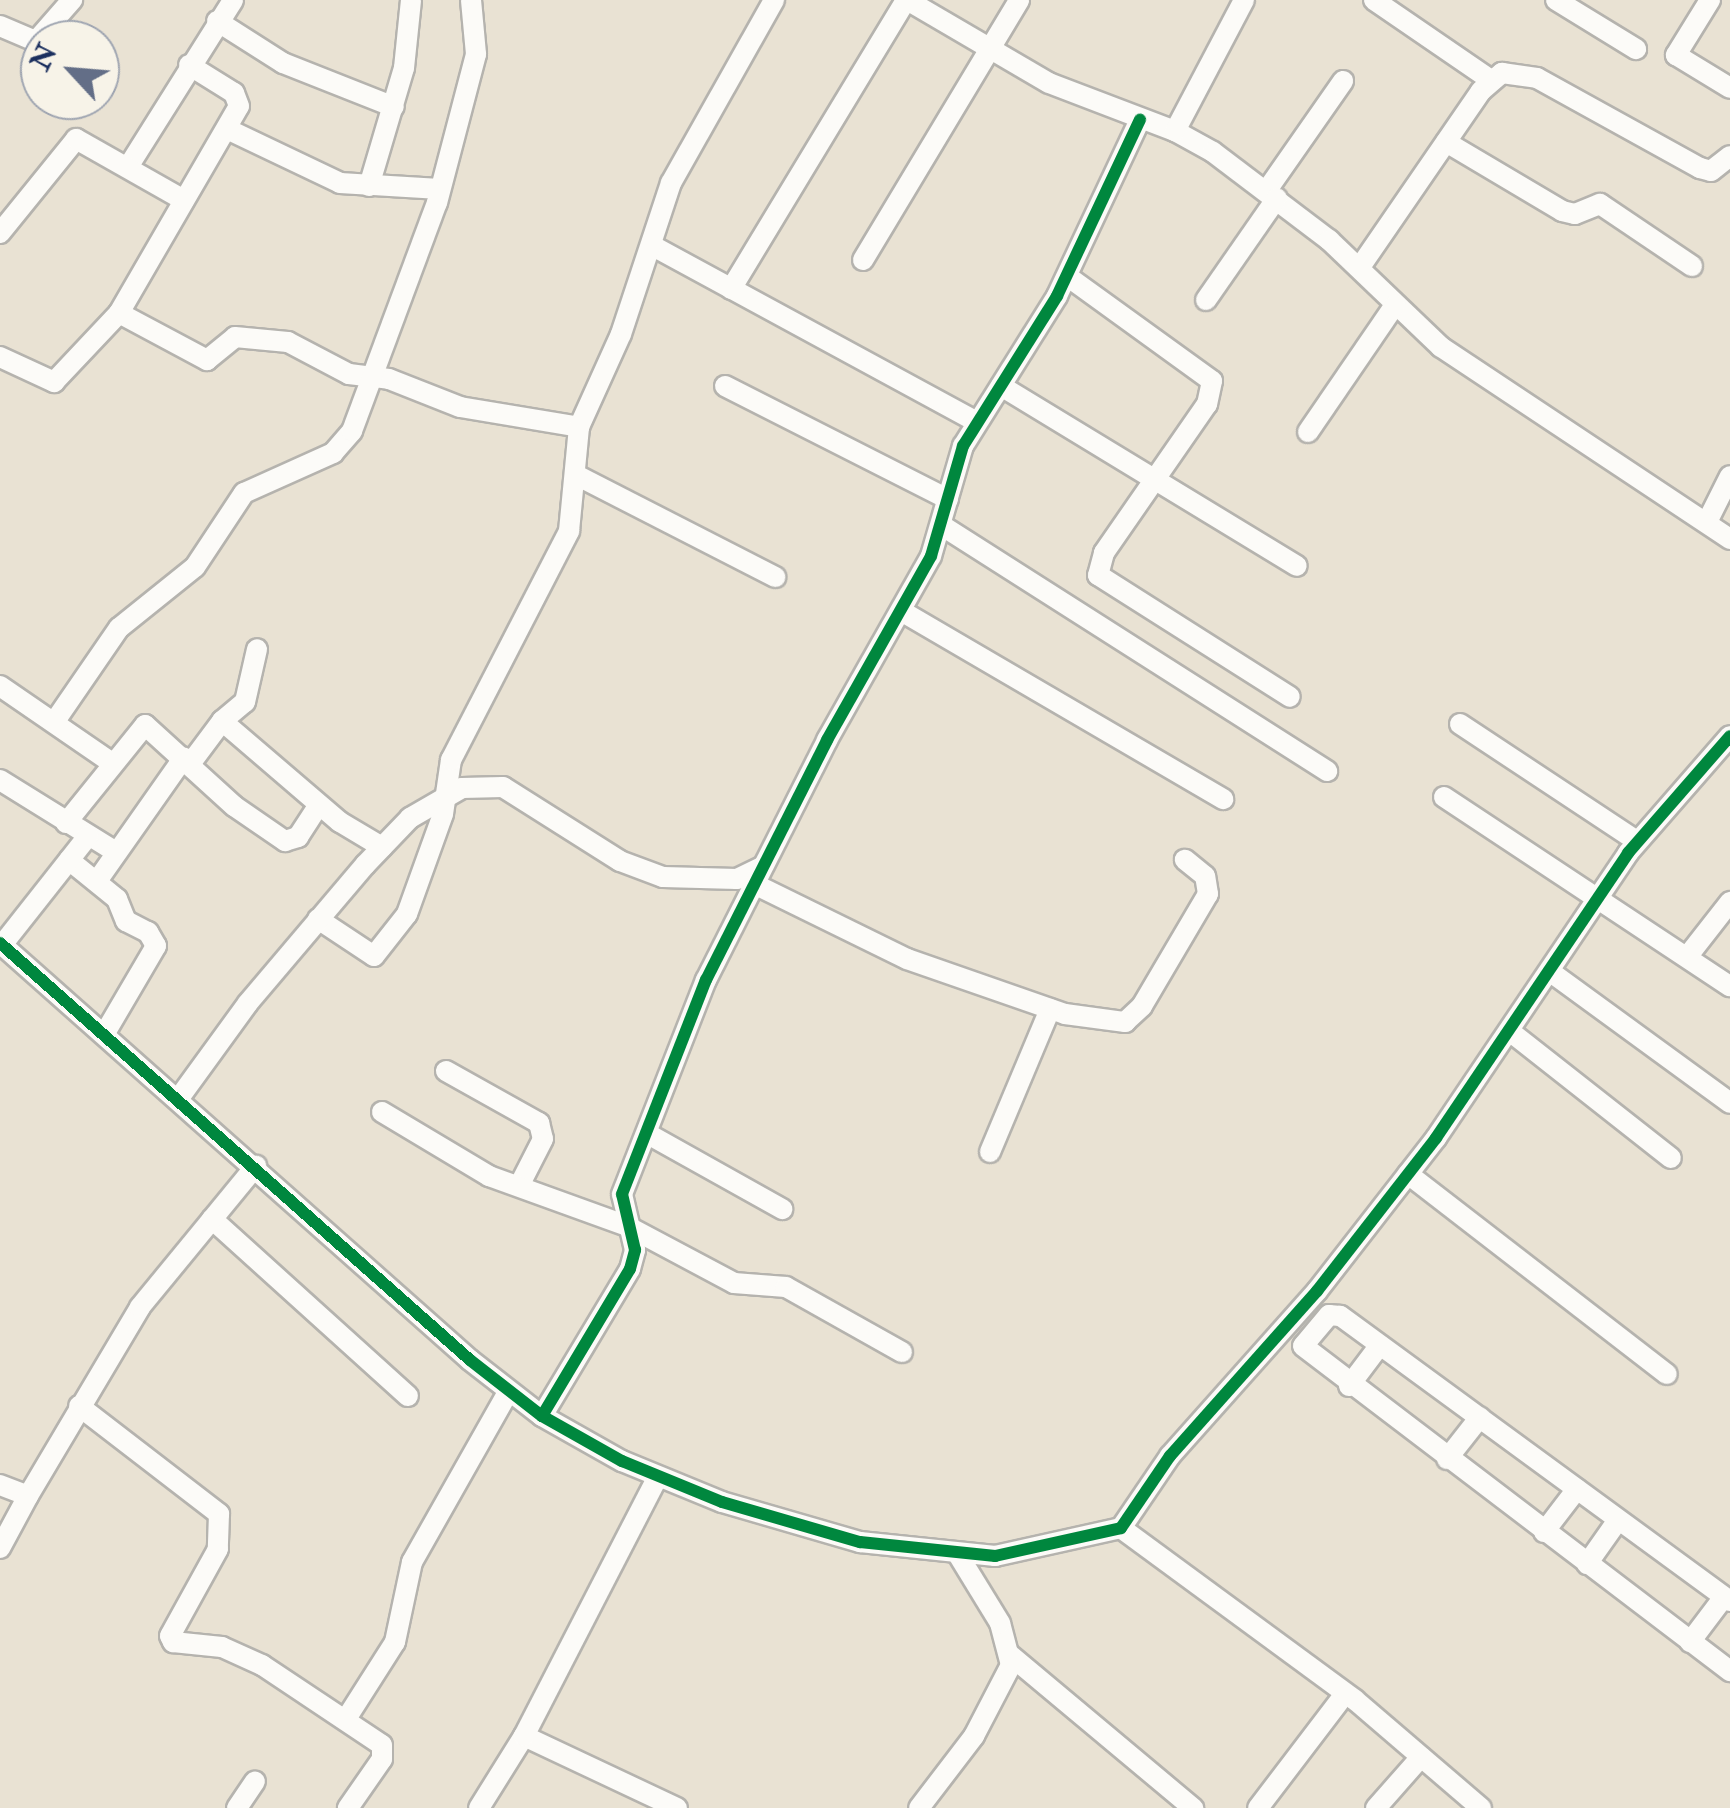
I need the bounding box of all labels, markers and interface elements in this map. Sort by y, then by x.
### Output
north arrow [20,20,120,120]
text: N [23,39,66,76]

